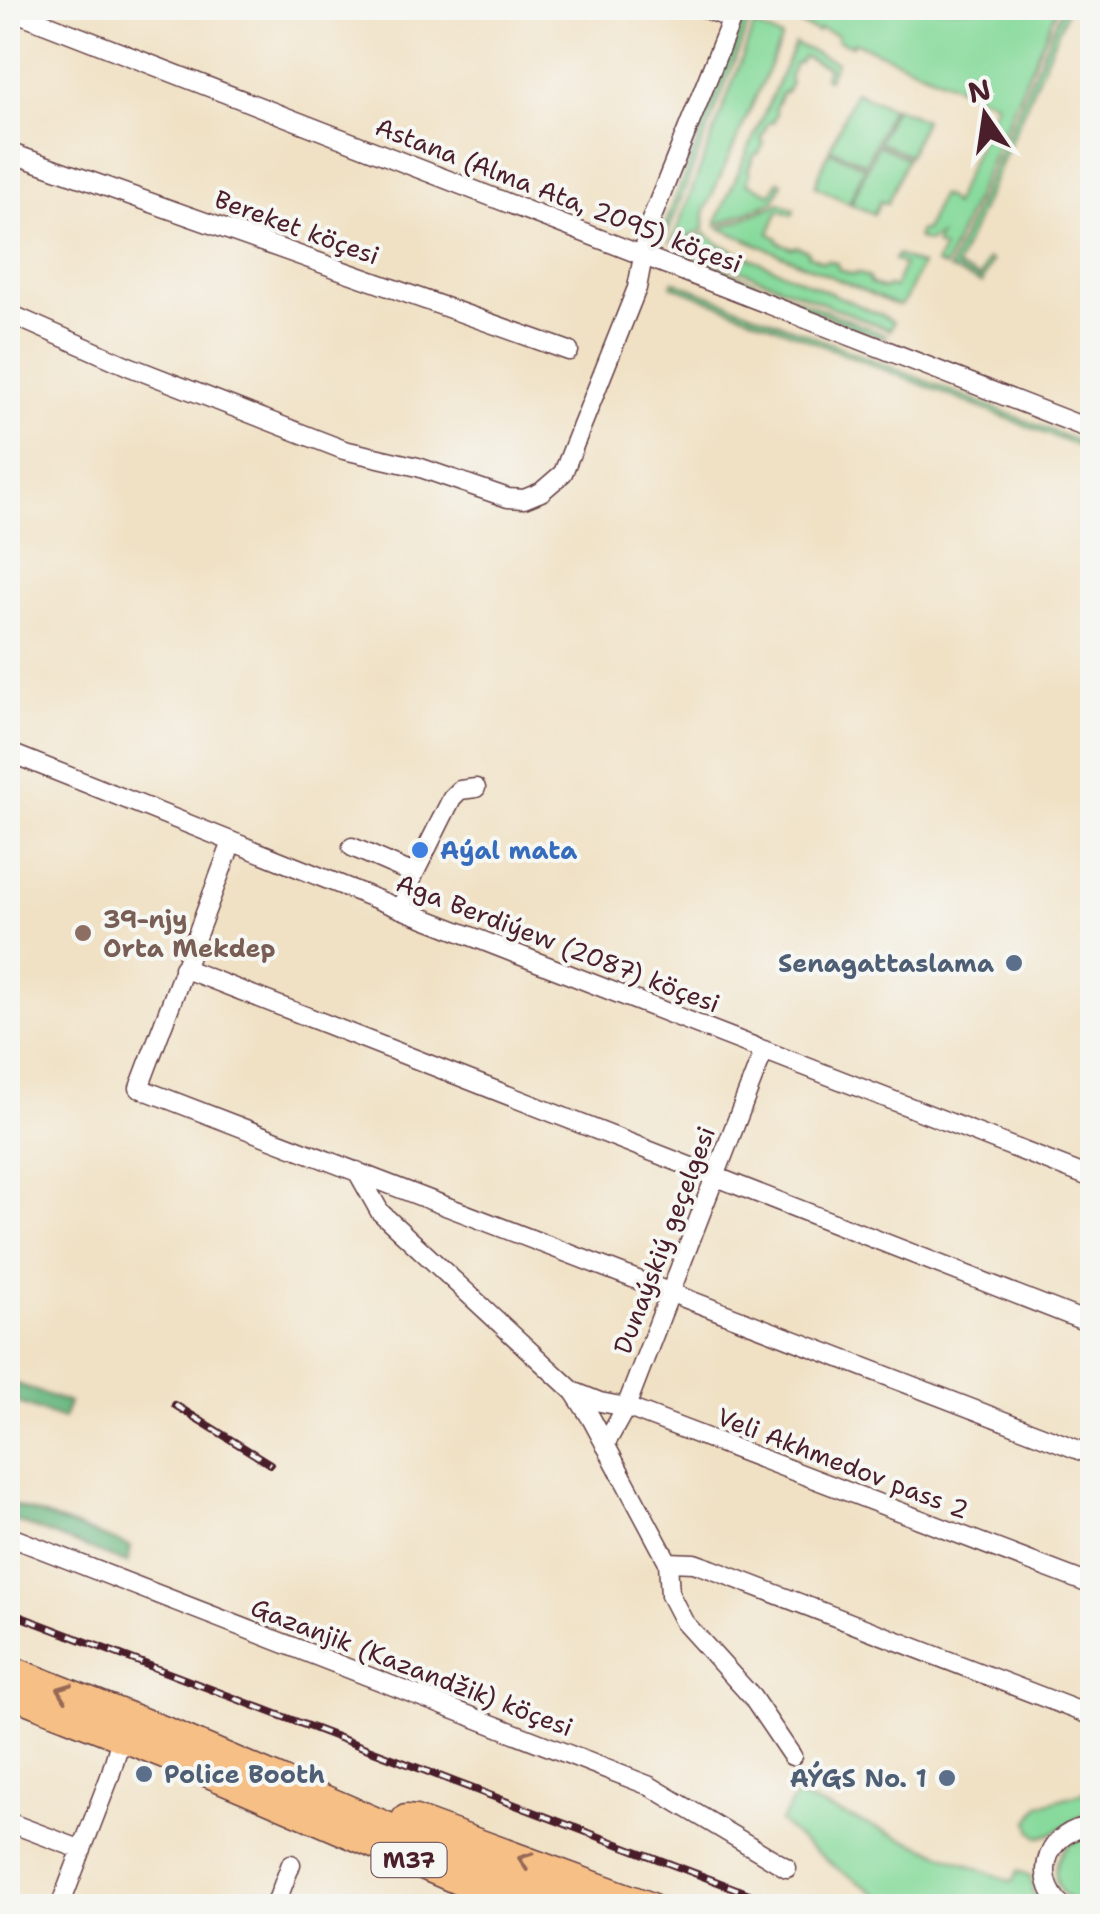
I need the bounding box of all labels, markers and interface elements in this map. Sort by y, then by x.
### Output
north arrow [935,65,1035,165]
text: N [964,70,994,112]
street label: Astana (Alma Ata, 2095) köçesi [371,109,747,281]
street label: Bereket köçesi [210,181,384,273]
place label: Aýal mata [440,833,577,867]
marker: Aýal mata [409,839,431,861]
street label: Aga Berdiýew (2087) köçesi [391,866,725,1020]
place label: 39-njy Orta Mekdep [103,902,276,965]
marker: 39-njy Orta Mekdep [72,922,94,944]
place label: Senagattaslama [778,946,994,980]
marker: Senagattaslama [1003,952,1025,974]
street label: Dunaýskiý geçelgesi [605,1121,723,1359]
street label: Veli Akhmedov pass 2 [712,1399,974,1527]
street label: Gazanjik (Kazandžik) köçesi [246,1590,578,1744]
one-way arrow [56,1682,73,1703]
place label: Police Booth [164,1757,325,1791]
place label: AÝGS No. 1 [790,1761,927,1795]
marker: Police Booth [133,1763,155,1785]
marker: AÝGS No. 1 [936,1767,958,1789]
road number: M37 [372,1843,446,1877]
one-way arrow [517,1852,534,1872]

